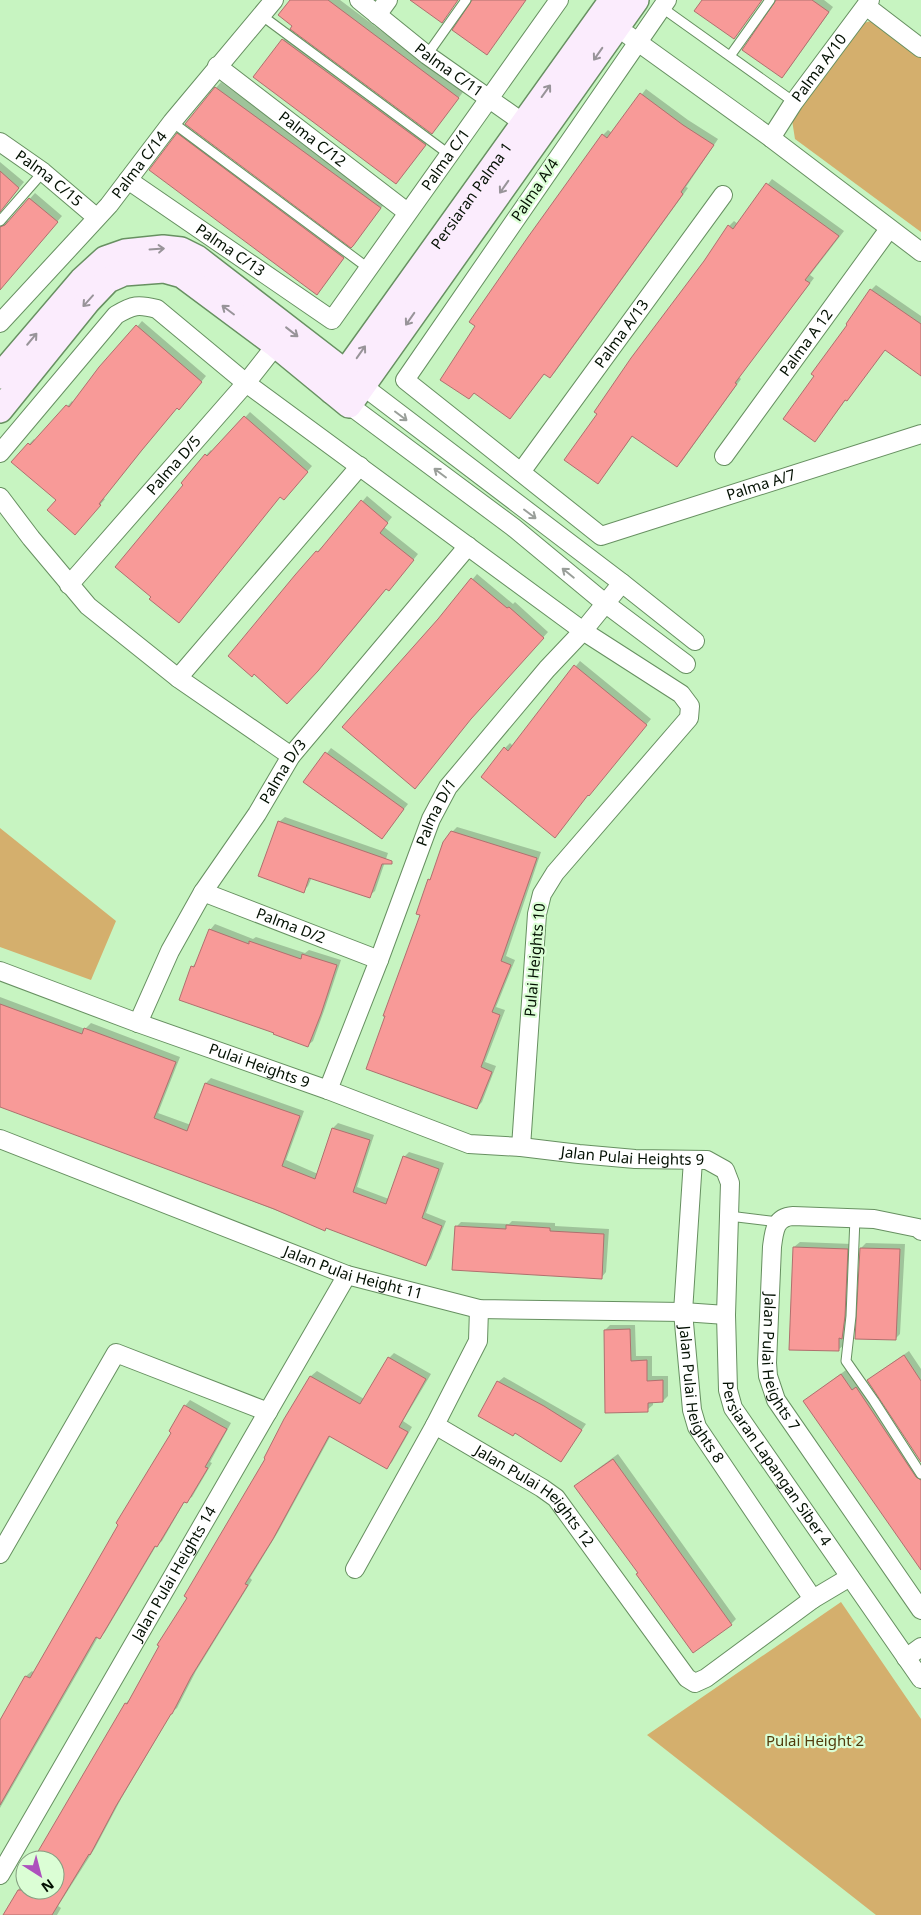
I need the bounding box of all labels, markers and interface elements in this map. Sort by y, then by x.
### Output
street label: Palma A/10 [787,29,850,106]
street label: Palma C/11 [411,38,488,101]
one-way arrow [593,47,603,61]
one-way arrow [541,84,551,98]
street label: Palma C/12 [275,106,351,171]
street label: Palma C/1 [416,124,474,194]
street label: Palma C/14 [107,126,171,202]
street label: Persiaran Palma 1 [426,138,516,253]
street label: Palma C/15 [12,145,87,210]
street label: Palma A/4 [506,154,563,225]
one-way arrow [499,180,509,194]
street label: Palma C/13 [192,218,269,280]
one-way arrow [149,245,165,254]
one-way arrow [82,295,94,308]
street label: Palma A/13 [589,295,653,372]
one-way arrow [222,304,235,315]
street label: Palma A 12 [774,305,837,380]
one-way arrow [405,312,415,326]
one-way arrow [285,327,298,338]
one-way arrow [26,333,37,346]
one-way arrow [356,345,366,359]
one-way arrow [394,410,407,421]
street label: Palma D/5 [141,431,205,499]
street label: Palma A/7 [724,464,798,504]
one-way arrow [433,468,447,478]
one-way arrow [523,509,536,520]
one-way arrow [562,567,575,578]
street label: Palma D/3 [254,734,310,807]
street label: Palma D/1 [411,774,460,849]
street label: Palma D/2 [253,902,329,947]
street label: Pulai Heights 10 [519,902,549,1018]
street label: Pulai Heights 9 [206,1038,313,1092]
street label: Jalan Pulai Heights 9 [558,1141,704,1169]
street label: Jalan Pulai Height 11 [279,1240,425,1303]
street label: Jalan Pulai Heights 7 [758,1291,805,1434]
street label: Jalan Pulai Heights 8 [675,1323,729,1466]
street label: Persiaran Lapangan Siber 4 [719,1381,837,1550]
street label: Jalan Pulai Heights 12 [470,1439,599,1550]
street label: Jalan Pulai Heights 14 [126,1502,220,1646]
park label: Pulai Height 2 [766,1730,864,1750]
north arrow [15,1850,65,1900]
text: N [38,1875,58,1897]

